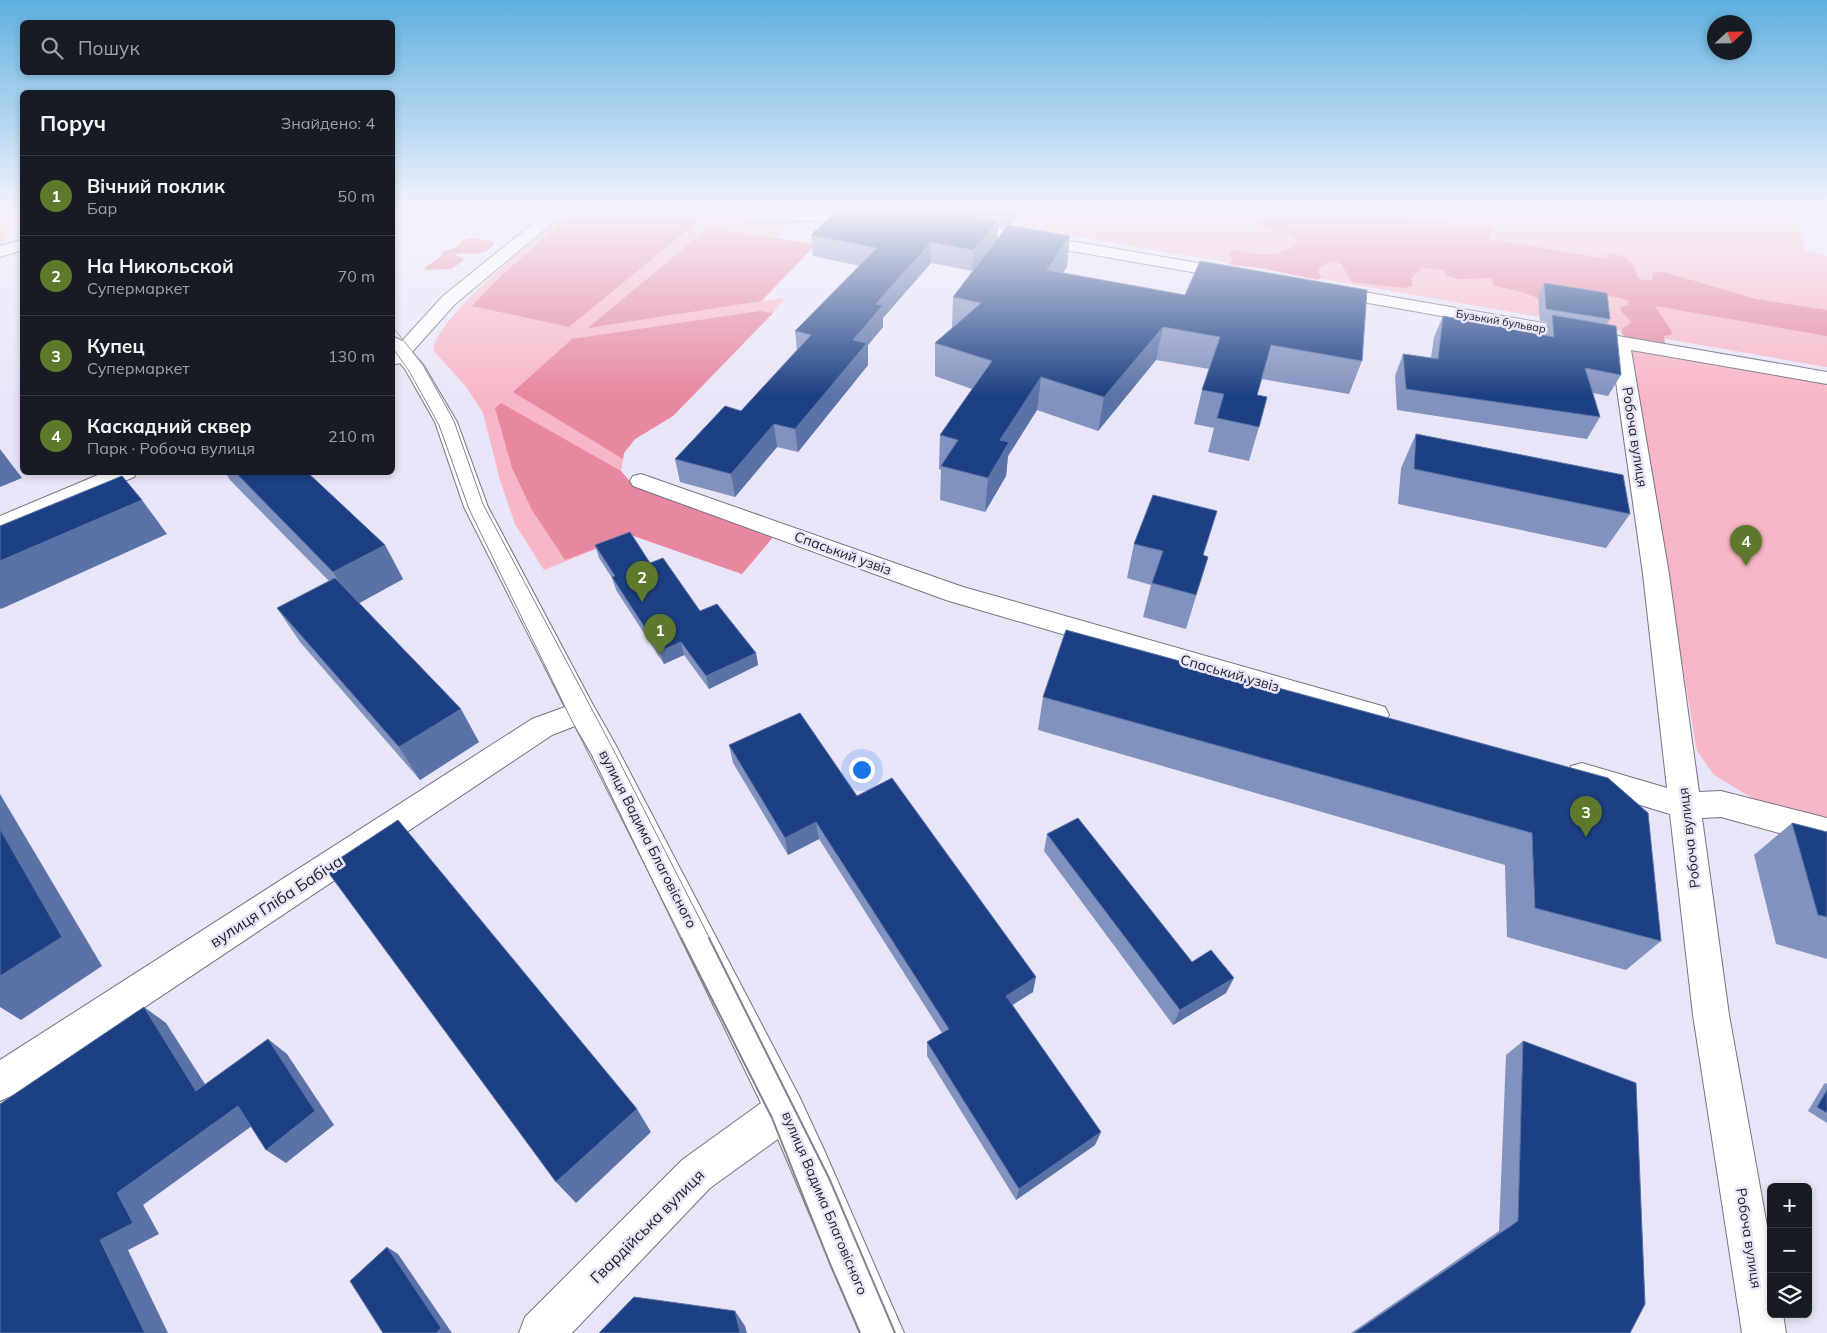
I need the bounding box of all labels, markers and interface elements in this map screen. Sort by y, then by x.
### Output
north arrow [1707,15,1752,60]
search box [20,20,395,75]
icon: search [38,34,66,62]
text: Пошук [78,36,140,60]
text: Поруч [40,110,106,136]
text: Знайдено: 4 [281,113,375,133]
text: Вічний поклик [87,174,225,198]
text: 1 [51,186,61,206]
text: 50 m [338,186,375,206]
text: Бар [87,198,117,218]
text: На Никольской [87,254,234,278]
text: 2 [51,266,61,286]
text: 70 m [338,266,375,286]
text: Супермаркет [87,278,190,298]
street label: Бузький бульвар [1455,306,1547,336]
text: Купец [87,334,145,358]
text: 3 [51,346,61,366]
text: 130 m [328,346,375,366]
text: Супермаркет [87,358,190,378]
street label: Робоча вулиця [1618,386,1652,488]
text: Каскадний сквер [87,414,252,438]
text: 4 [51,426,61,446]
text: 210 m [328,426,375,446]
text: Парк · Робоча вулиця [87,438,255,458]
pin: 4 [1730,525,1762,566]
street label: Спаський узвіз [792,527,894,579]
pin: 2 [626,561,658,602]
pin: 1 [644,614,676,655]
street label: Спаський узвіз [1178,650,1282,696]
street label: вулиця Вадима Благовісного [595,747,701,931]
your location [849,757,875,783]
street label: Робоча вулиця [1674,787,1704,889]
pin: 3 [1570,796,1602,837]
street label: вулиця Гліба Бабіча [206,851,346,951]
street label: вулиця Вадима Благовісного [778,1108,872,1298]
street label: Гвардійська вулиця [586,1165,708,1287]
map controls [1767,1183,1812,1318]
button: + [1767,1183,1812,1228]
street label: Робоча вулиця [1732,1187,1766,1289]
button: − [1767,1228,1812,1273]
button: layers [1767,1273,1812,1318]

